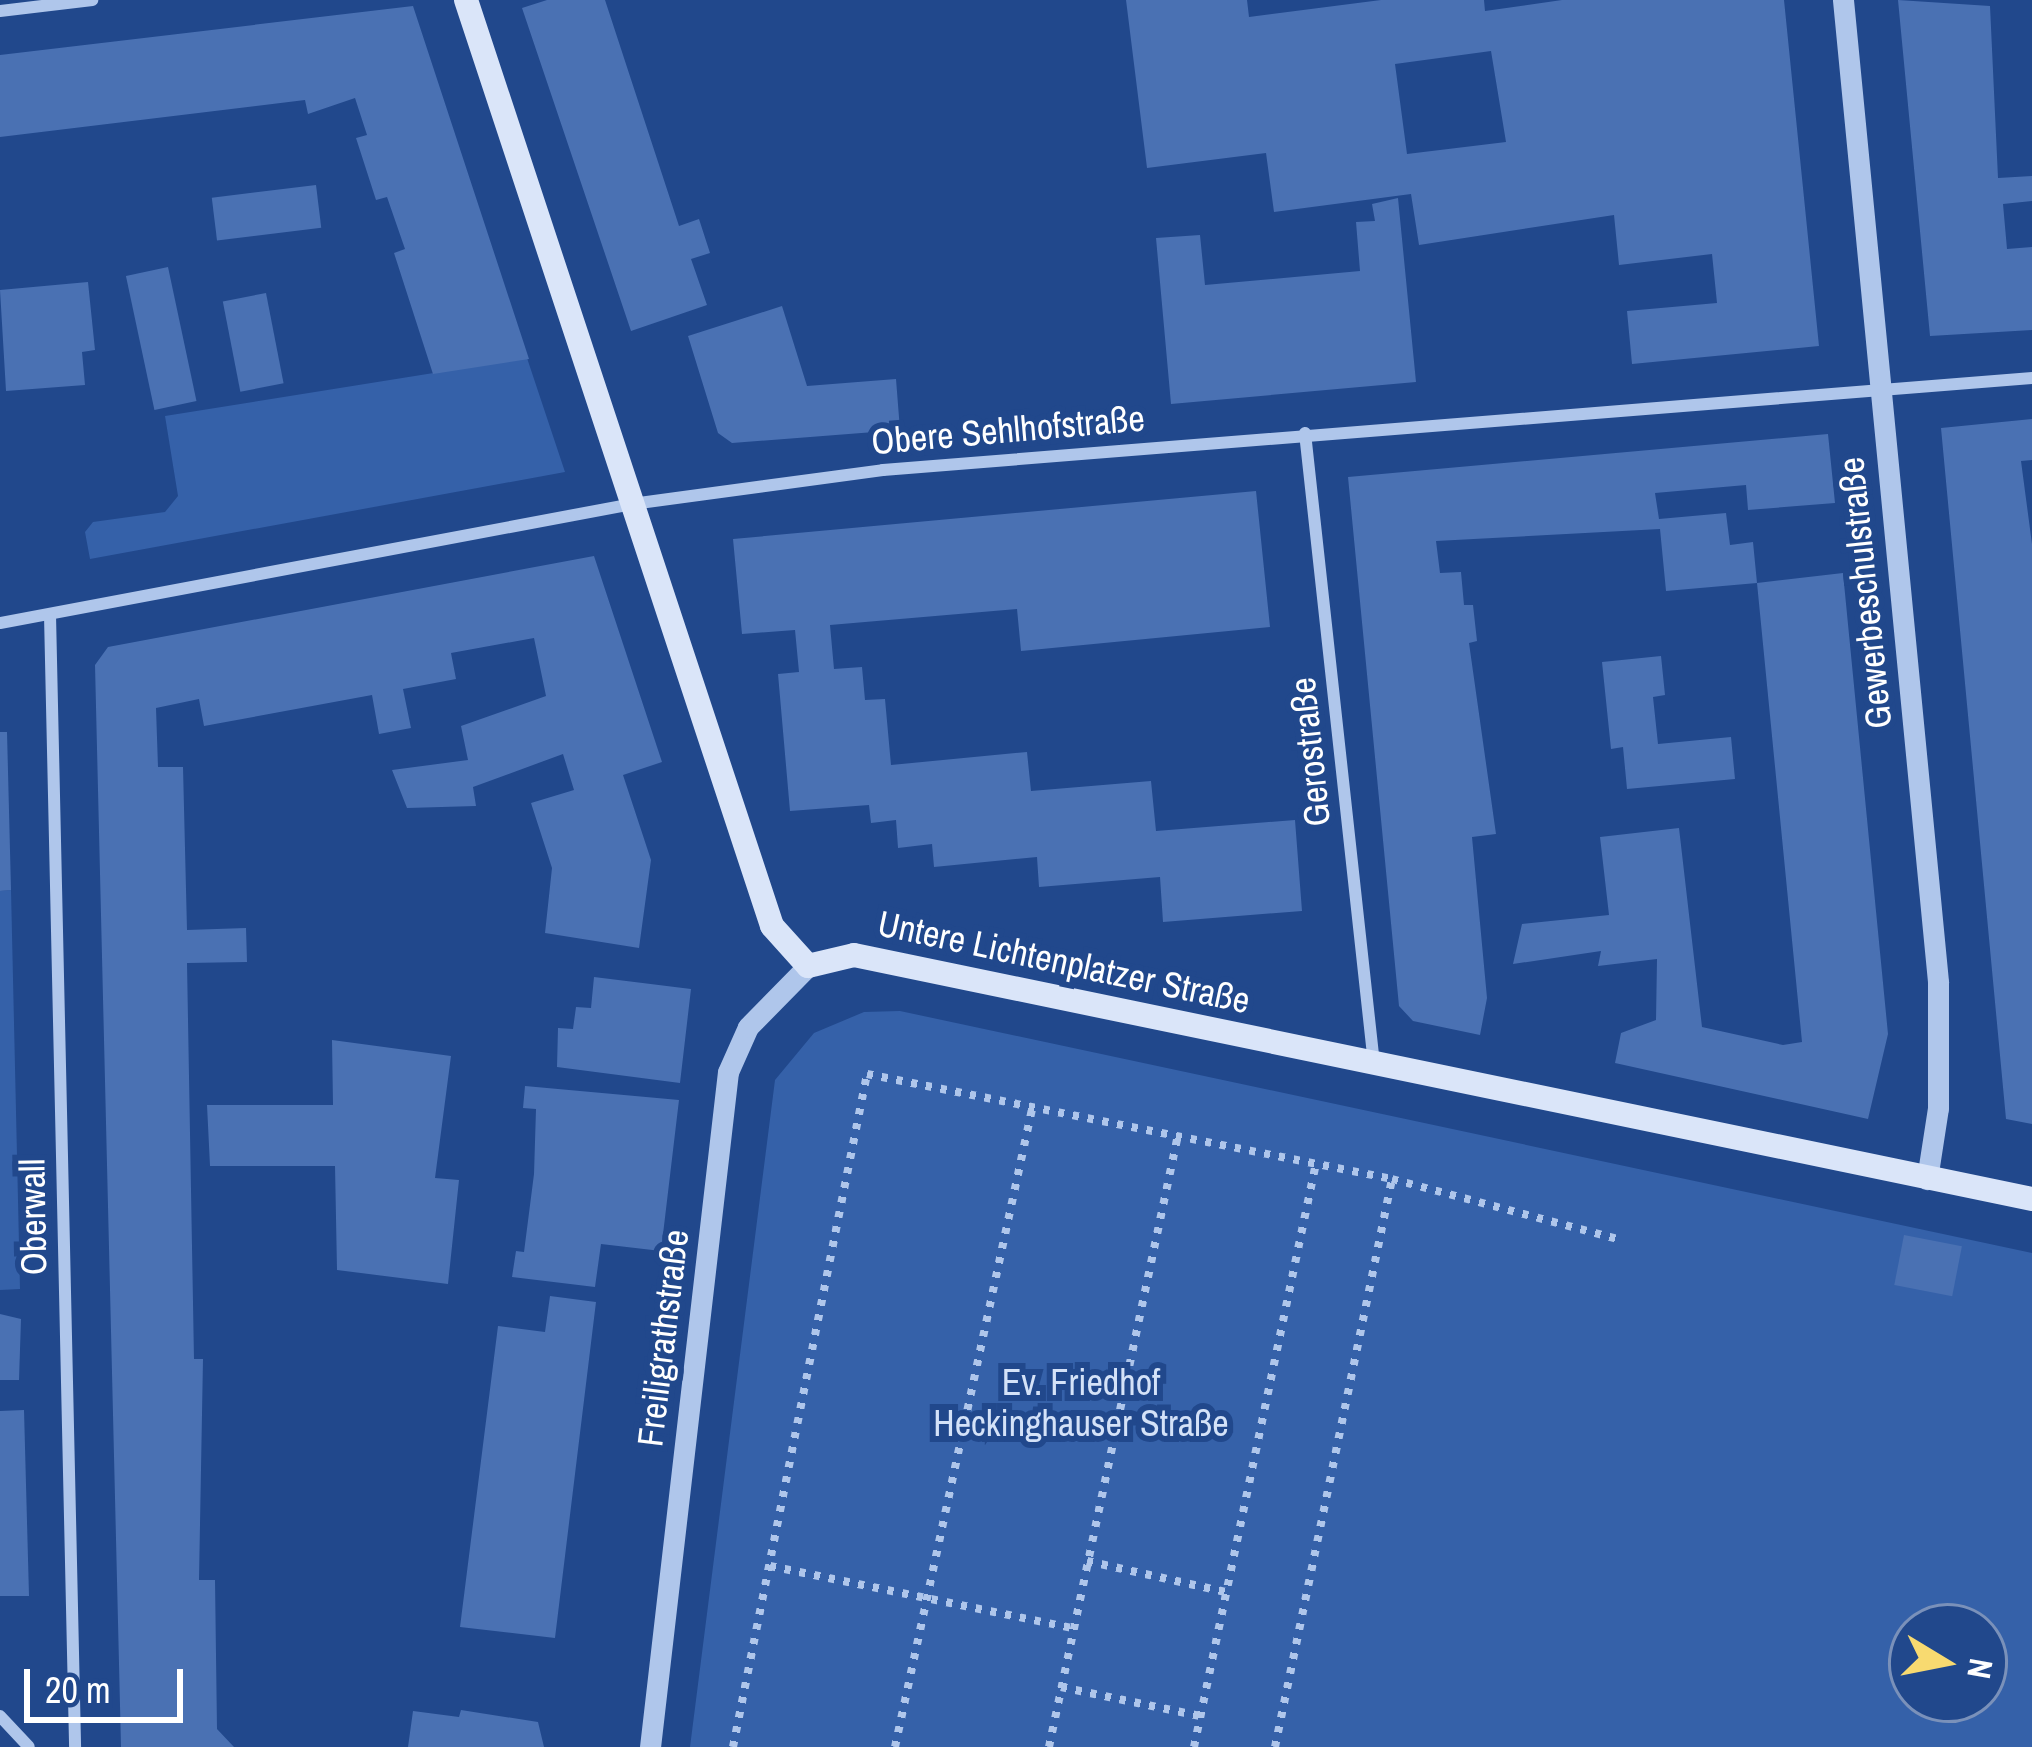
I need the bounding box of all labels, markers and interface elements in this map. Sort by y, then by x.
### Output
street label: Obere Sehlhofstraße [870,397,1146,463]
street label: Gewerbeschulstraße [1829,455,1901,731]
street label: Gerostraße [1281,676,1339,828]
street label: Untere Lichtenplatzer Straße [874,901,1254,1023]
street label: Oberwall [10,1158,56,1276]
street label: Freiligrathstraße [628,1227,698,1449]
park label: Ev. Friedhof Heckinghauser Straße [933,1360,1229,1445]
north arrow [1888,1603,2008,1723]
scale bar [30,1645,189,1719]
text: N [1957,1655,2004,1682]
text: 20 m [45,1666,111,1714]

